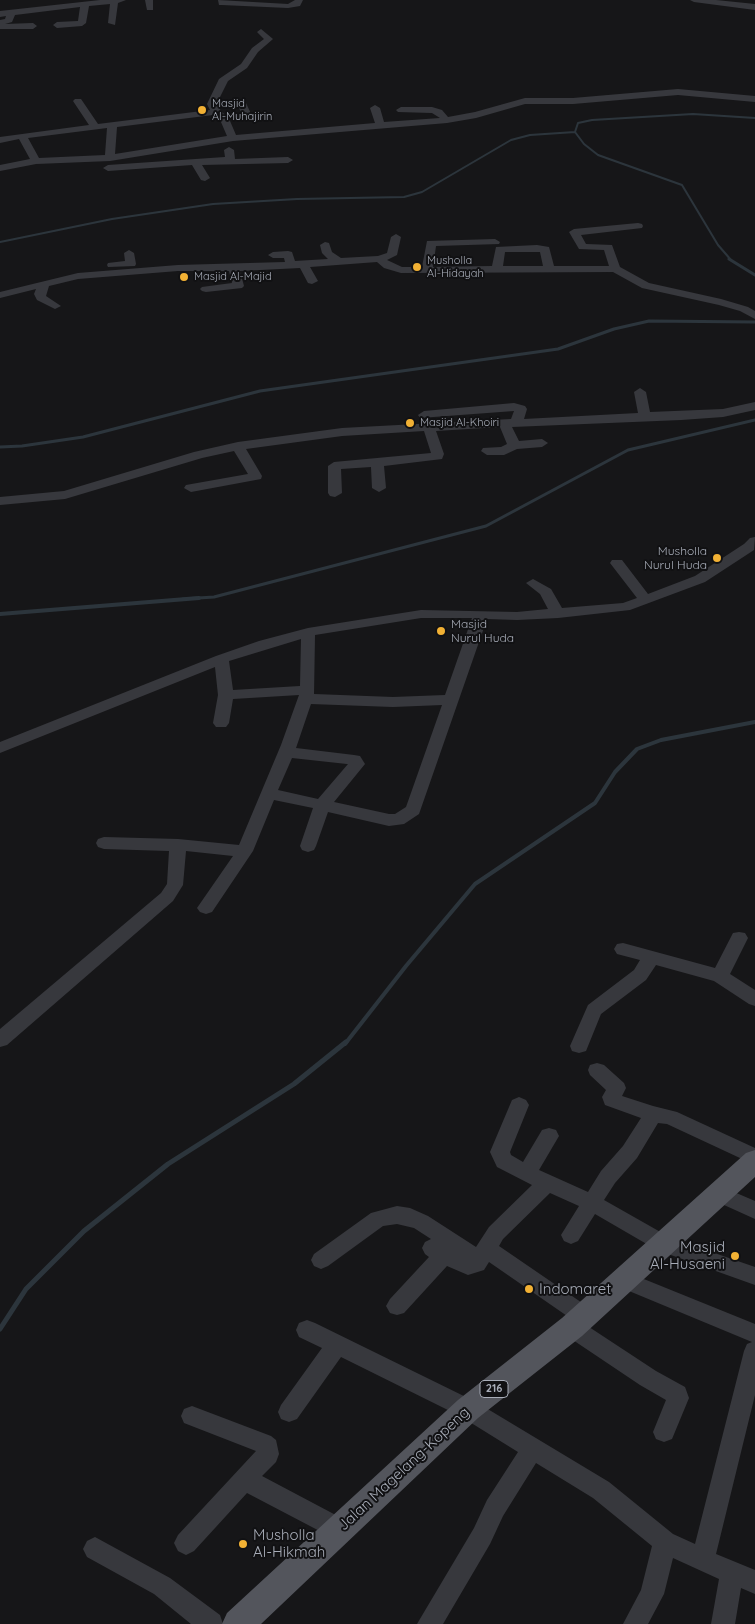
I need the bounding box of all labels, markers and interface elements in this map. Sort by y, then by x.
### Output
place label: Masjid Al-Muhajirin [212,97,272,123]
marker: Masjid Al-Muhajirin [196,104,208,116]
place label: Musholla Al-Hidayah [427,254,484,280]
marker: Musholla Al-Hidayah [411,261,423,273]
place label: Masjid Al-Majid [194,270,272,284]
marker: Masjid Al-Majid [178,271,190,283]
place label: Masjid Al-Khoiri [420,416,499,430]
marker: Masjid Al-Khoiri [404,417,416,429]
place label: Musholla Nurul Huda [644,544,707,572]
marker: Musholla Nurul Huda [711,552,723,564]
place label: Masjid Nurul Huda [451,617,514,645]
marker: Masjid Nurul Huda [435,625,447,637]
place label: Masjid Al-Husaeni [650,1238,725,1273]
marker: Masjid Al-Husaeni [729,1250,741,1262]
place label: Indomaret [539,1280,611,1298]
marker: Indomaret [523,1283,535,1295]
road number: 216 [480,1380,508,1398]
street label: Jalan Magelang-Kopeng [335,1403,473,1535]
place label: Musholla Al-Hikmah [253,1526,325,1561]
marker: Musholla Al-Hikmah [237,1538,249,1550]

